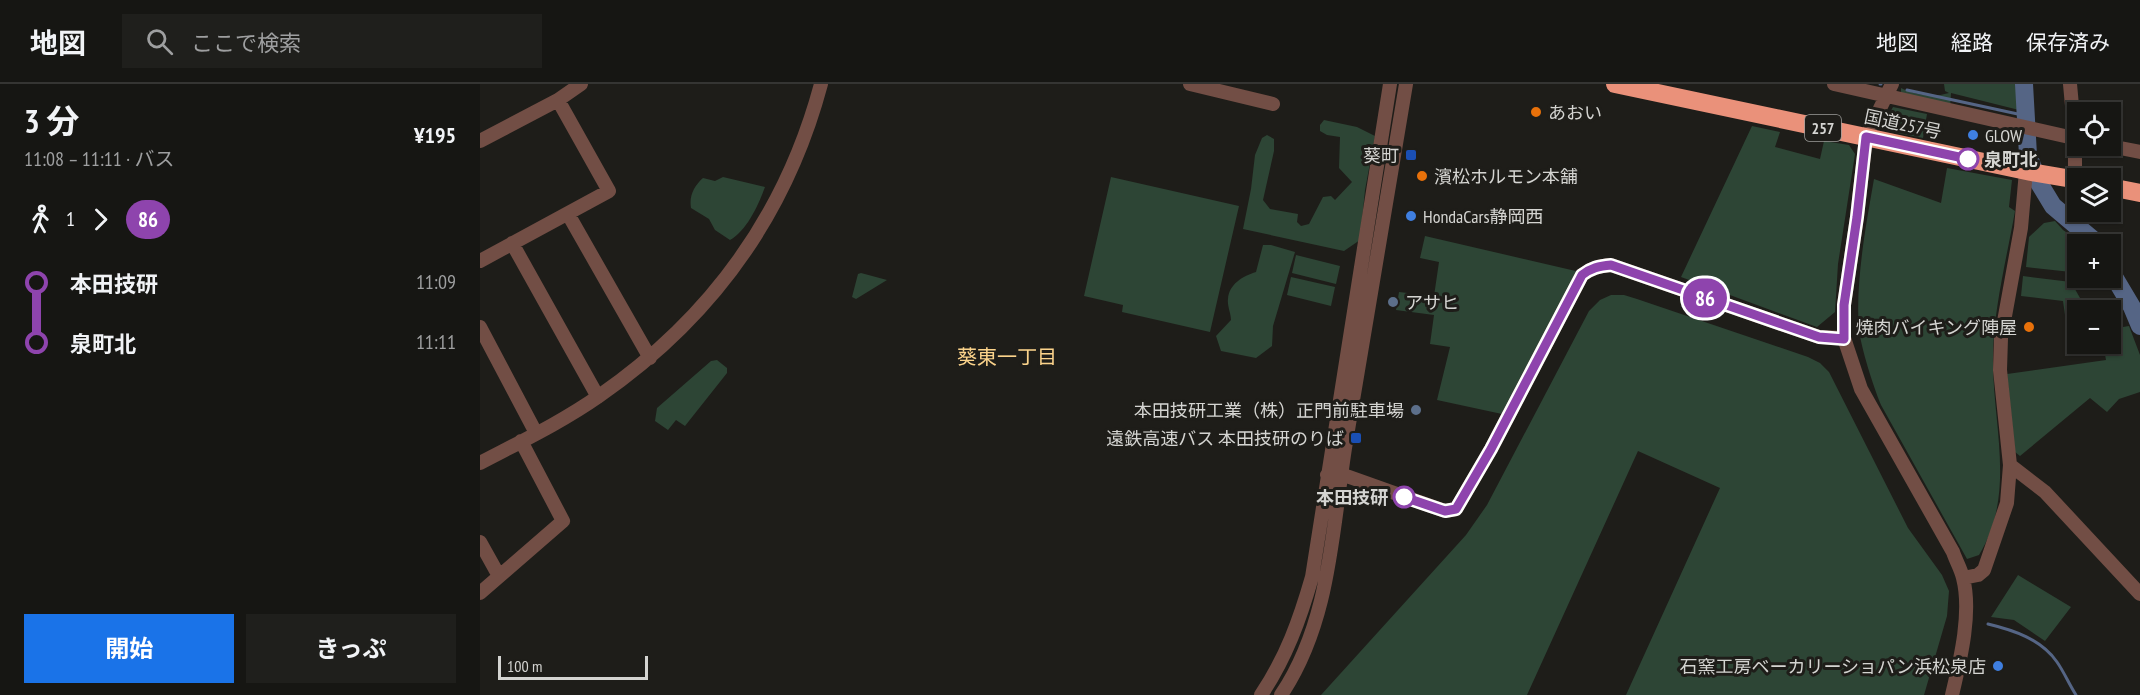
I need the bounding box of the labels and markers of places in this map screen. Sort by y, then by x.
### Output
place label: あおい [1548,101,1602,124]
marker: あおい [1529,105,1543,119]
place label: GLOW [1985,124,2022,147]
marker: GLOW [1966,128,1980,142]
place label: 葵町 [1363,144,1399,167]
marker: 葵町 [1404,148,1418,162]
marker: 泉町北 [1957,148,1979,170]
place label: 泉町北 [1984,148,2038,171]
place label: 濱松ホルモン本舗 [1434,165,1578,188]
marker: 濱松ホルモン本舗 [1415,169,1429,183]
place label: HondaCars静岡西 [1423,205,1544,228]
marker: HondaCars静岡西 [1404,209,1418,223]
place label: アサヒ [1405,291,1459,314]
marker: アサヒ [1386,295,1400,309]
place label: 焼肉バイキング陣屋 [1856,316,2017,339]
marker: 焼肉バイキング陣屋 [2022,320,2036,334]
place label: 本田技研工業（株）正門前駐車場 [1134,399,1404,422]
marker: 本田技研工業（株）正門前駐車場 [1409,403,1423,417]
place label: 遠鉄高速バス 本田技研のりば [1106,427,1344,450]
marker: 遠鉄高速バス 本田技研のりば [1349,431,1363,445]
place label: 本田技研 [1316,486,1388,509]
marker: 本田技研 [1393,486,1415,508]
place label: 石窯工房ベーカリーショパン浜松泉店 [1679,655,1986,678]
marker: 石窯工房ベーカリーショパン浜松泉店 [1991,659,2005,673]

